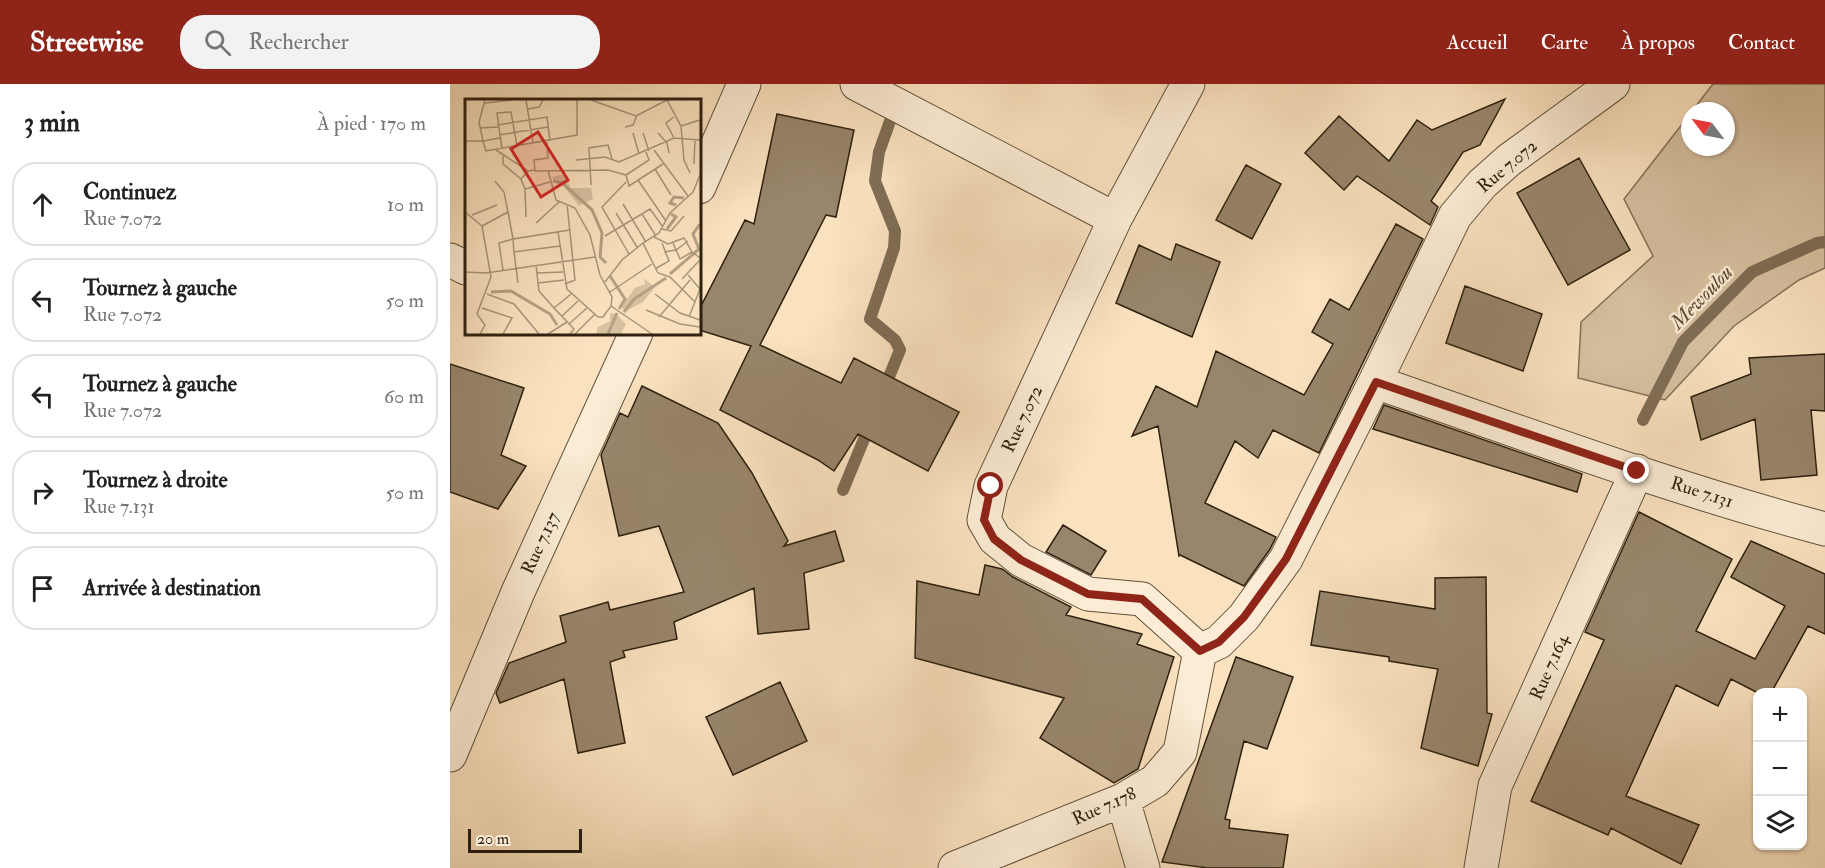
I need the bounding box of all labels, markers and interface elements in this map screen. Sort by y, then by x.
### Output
search box [180,15,600,69]
text: Streetwise [30,25,144,60]
icon: search [201,26,234,59]
text: Rechercher [249,28,349,56]
text: Accueil [1447,29,1508,56]
text: Carte [1541,29,1588,56]
text: À propos [1621,29,1695,56]
text: Contact [1728,29,1795,56]
inset map [465,99,700,334]
north arrow [1681,102,1735,156]
text: 3 min [24,107,80,139]
text: À pied · 170 m [317,111,426,136]
street label: Rue 7.072 [1473,135,1542,198]
text: Continuez [83,178,176,206]
icon: ahead [26,188,59,221]
text: 10 m [387,192,424,217]
text: Rue 7.072 [83,206,162,231]
water label: Mewoulou [1664,260,1738,335]
text: Tournez à gauche [83,274,237,302]
icon: left [26,284,59,317]
text: 50 m [385,288,424,313]
text: Rue 7.072 [83,302,162,327]
text: Tournez à gauche [83,370,237,398]
icon: left [26,380,59,413]
street label: Rue 7.072 [997,382,1048,456]
text: 60 m [384,384,424,409]
text: Rue 7.072 [83,398,162,423]
route end [1623,457,1649,483]
text: Tournez à droite [83,466,228,494]
route start [977,472,1003,498]
street label: Rue 7.131 [1668,472,1736,513]
icon: right [26,476,59,509]
text: 50 m [385,480,424,505]
text: Rue 7.131 [83,494,155,519]
street label: Rue 7.137 [516,508,565,578]
icon: arrive [26,572,59,605]
text: Arrivée à destination [83,574,261,602]
street label: Rue 7.164 [1525,629,1575,704]
map controls [1753,688,1807,850]
button: + [1753,688,1807,742]
button: − [1753,742,1807,796]
street label: Rue 7.178 [1069,782,1140,831]
button: layers [1753,796,1807,850]
scale bar [468,826,582,854]
text: 20 m [477,829,509,849]

